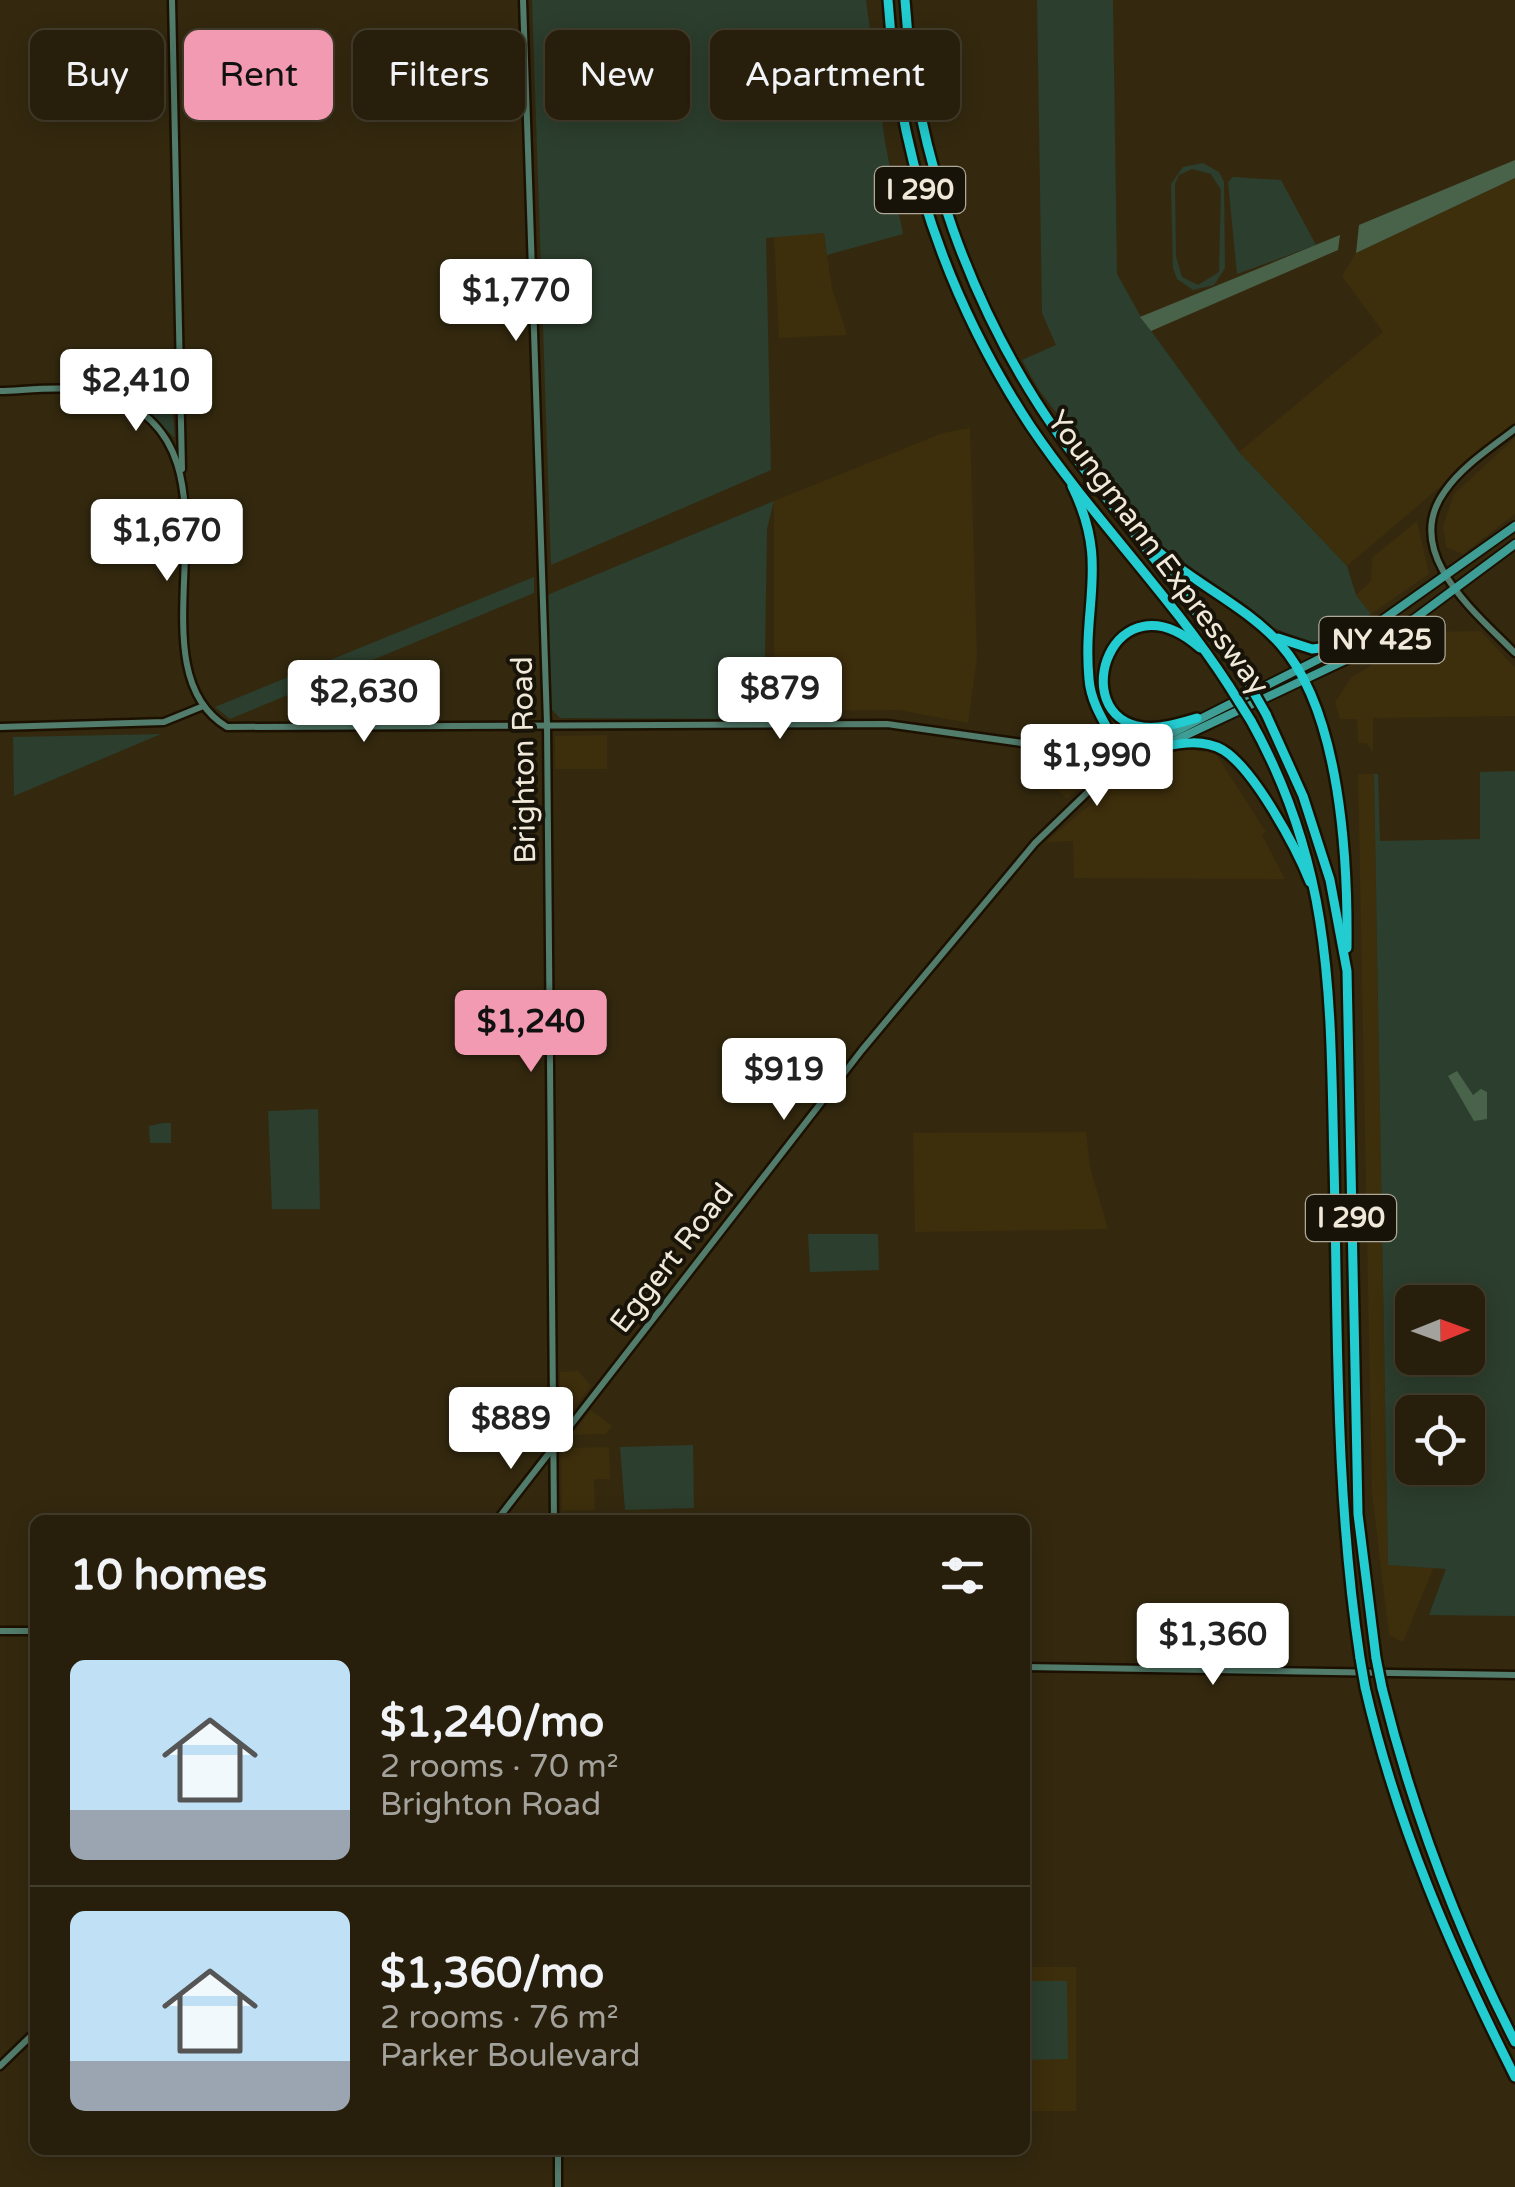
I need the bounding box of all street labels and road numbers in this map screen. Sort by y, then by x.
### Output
road number: I 290 [875,167,965,213]
street label: Youngmann Expressway [1039,403,1277,703]
road number: NY 425 [1320,617,1444,663]
street label: Brighton Road [504,656,544,864]
street label: Eggert Road [602,1176,742,1340]
road number: I 290 [1306,1195,1396,1241]

